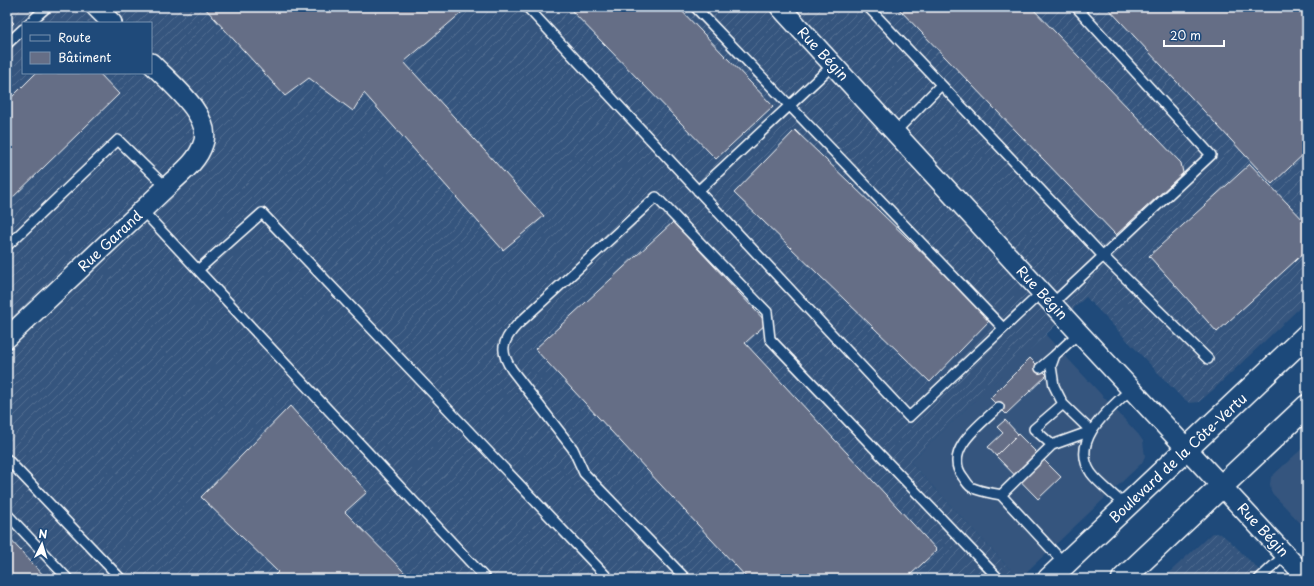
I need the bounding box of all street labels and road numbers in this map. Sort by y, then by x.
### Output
street label: Rue Bégin [793,22,854,85]
street label: Rue Garand [73,205,147,276]
street label: Rue Bégin [1012,261,1073,324]
street label: Boulevard de la Côte-Vertu [1104,388,1251,527]
street label: Rue Bégin [1233,498,1294,561]

